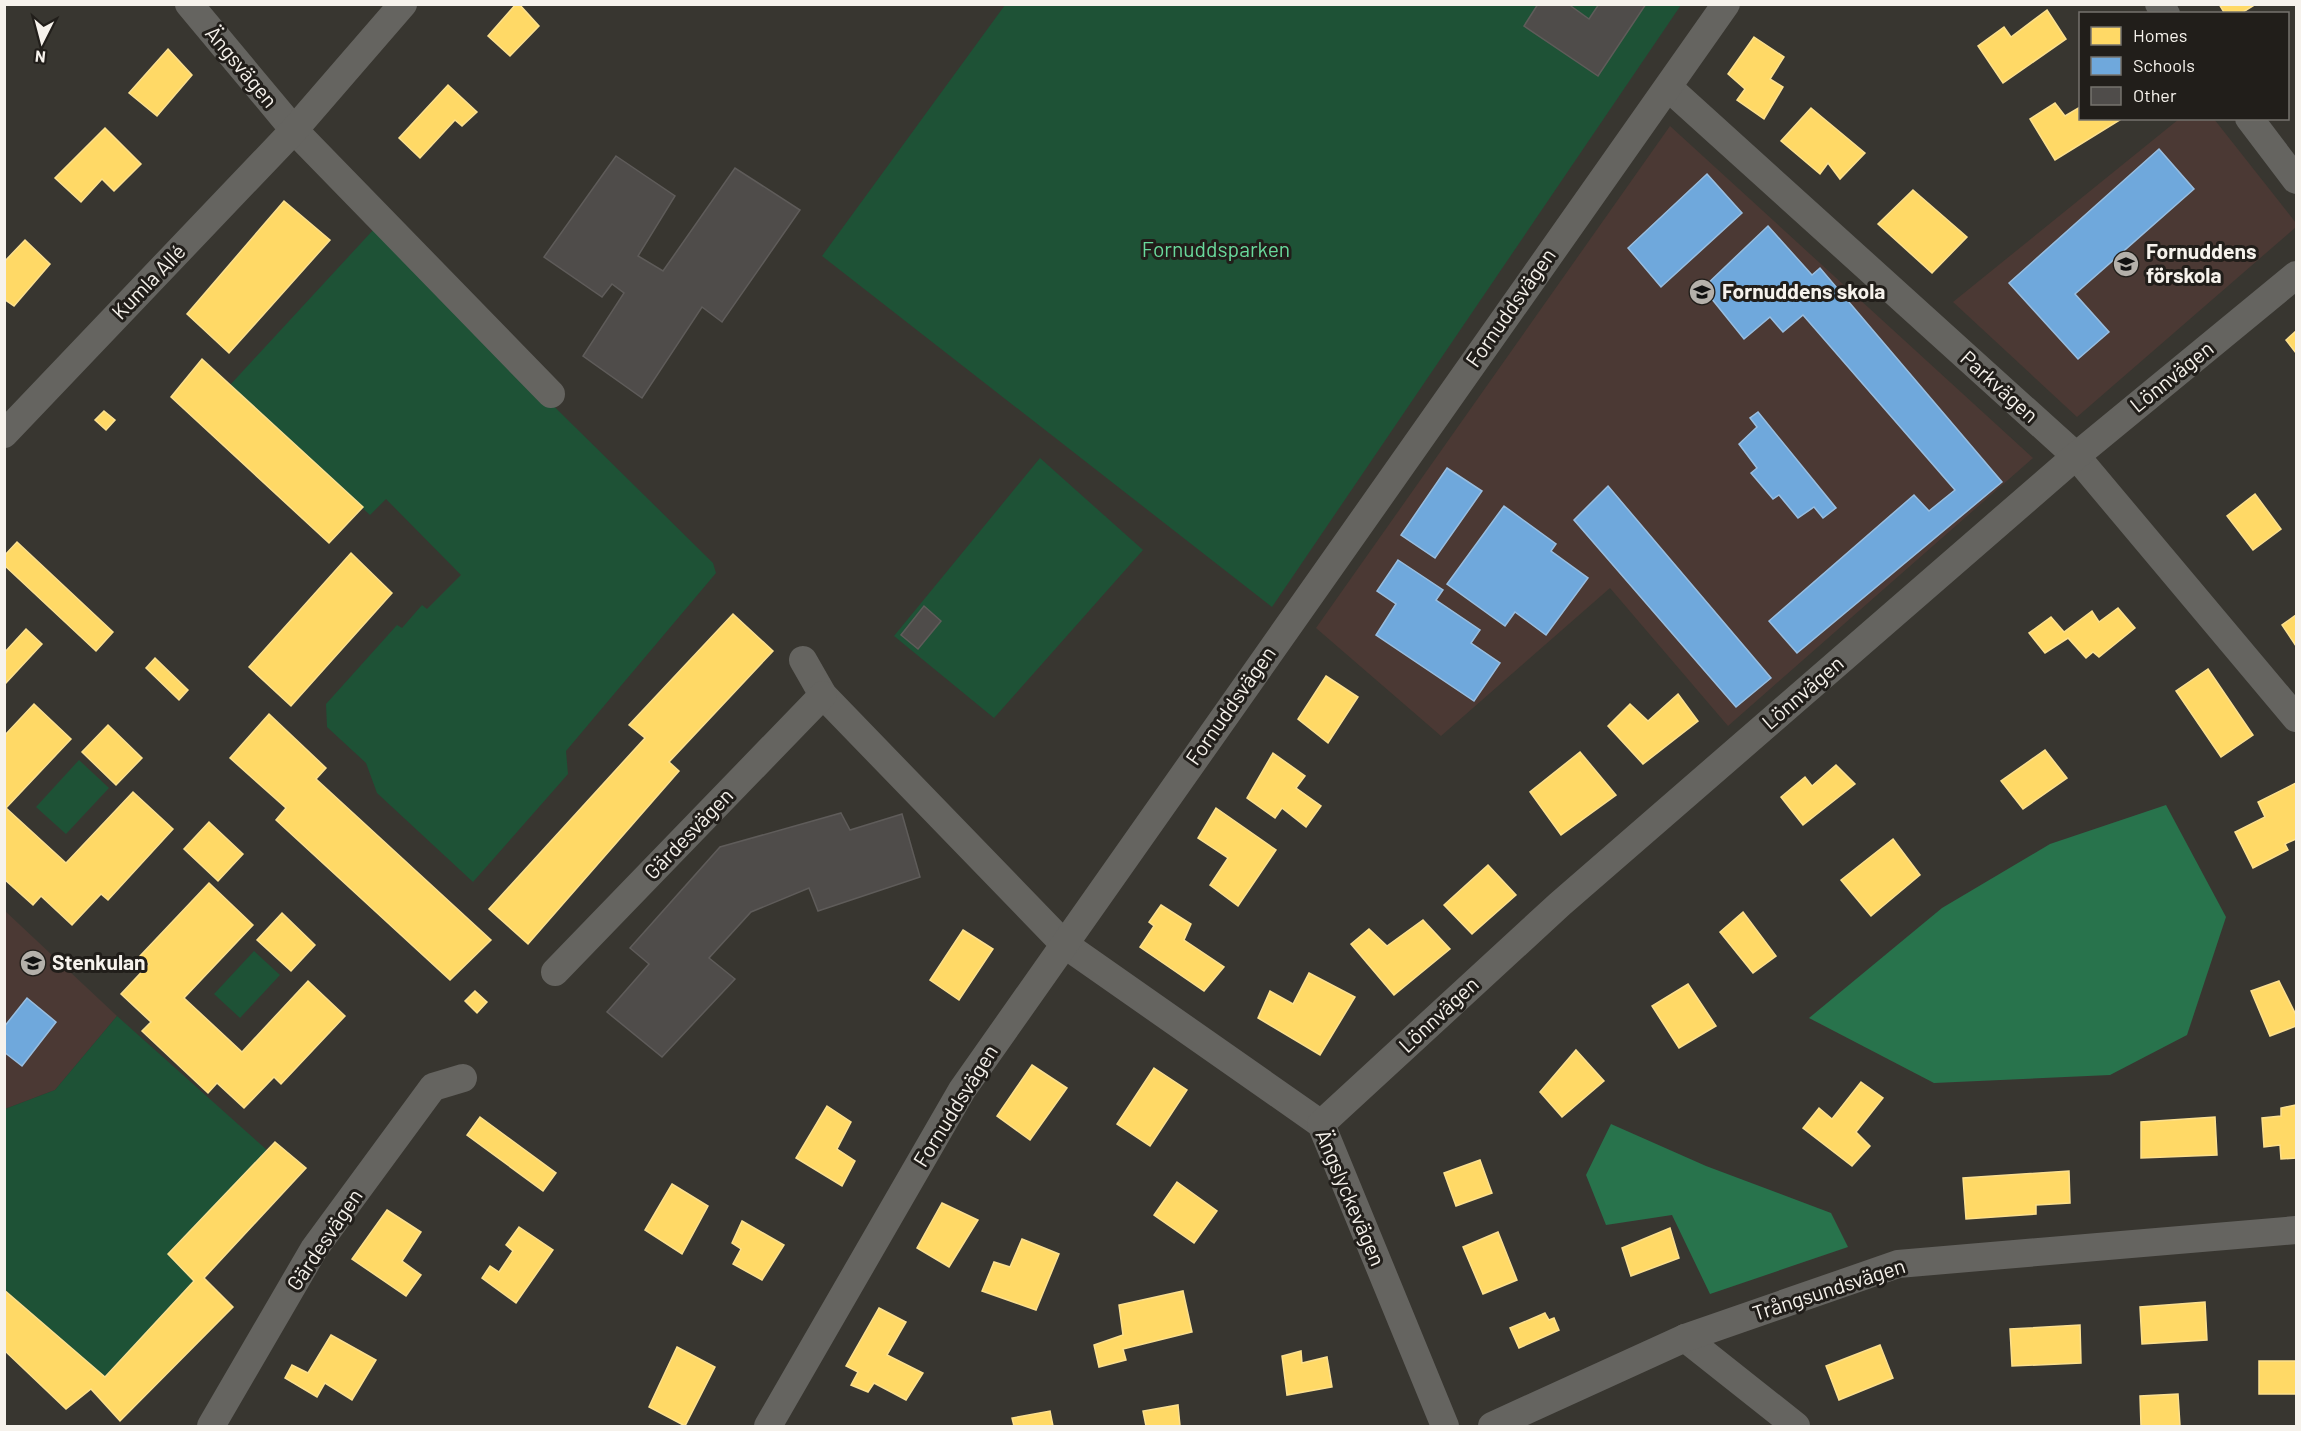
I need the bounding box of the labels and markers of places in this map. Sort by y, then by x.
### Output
place label: Fornuddens förskola [2146,238,2256,287]
school or university icon: Fornuddens förskola [2111,249,2141,279]
school or university icon: Fornuddens skola [1687,277,1717,307]
place label: Fornuddens skola [1722,278,1885,303]
school or university icon: Stenkulan [18,948,48,978]
place label: Stenkulan [52,949,146,974]

